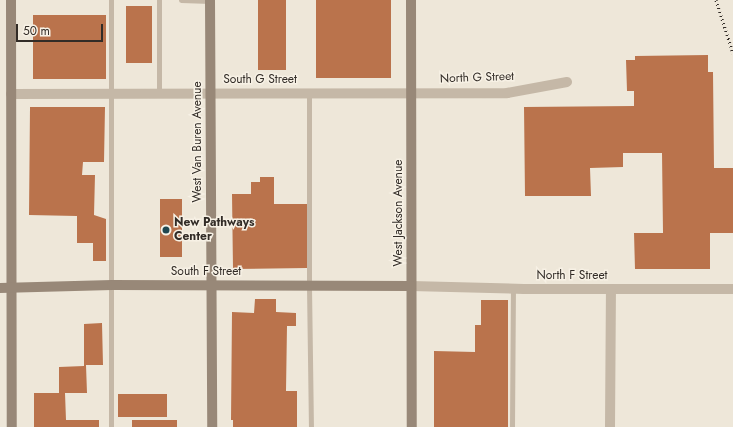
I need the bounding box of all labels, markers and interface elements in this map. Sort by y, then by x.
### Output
scale bar [18,16,105,42]
text: 50 m [23,22,50,40]
street label: North G Street [440,70,514,86]
street label: South G Street [223,73,297,87]
street label: West Van Buren Avenue [191,81,205,203]
street label: West Jackson Avenue [392,160,406,266]
place label: New Pathways Center [174,216,254,244]
marker: New Pathways Center [161,225,171,235]
street label: South F Street [171,265,241,279]
street label: North F Street [537,269,607,283]

